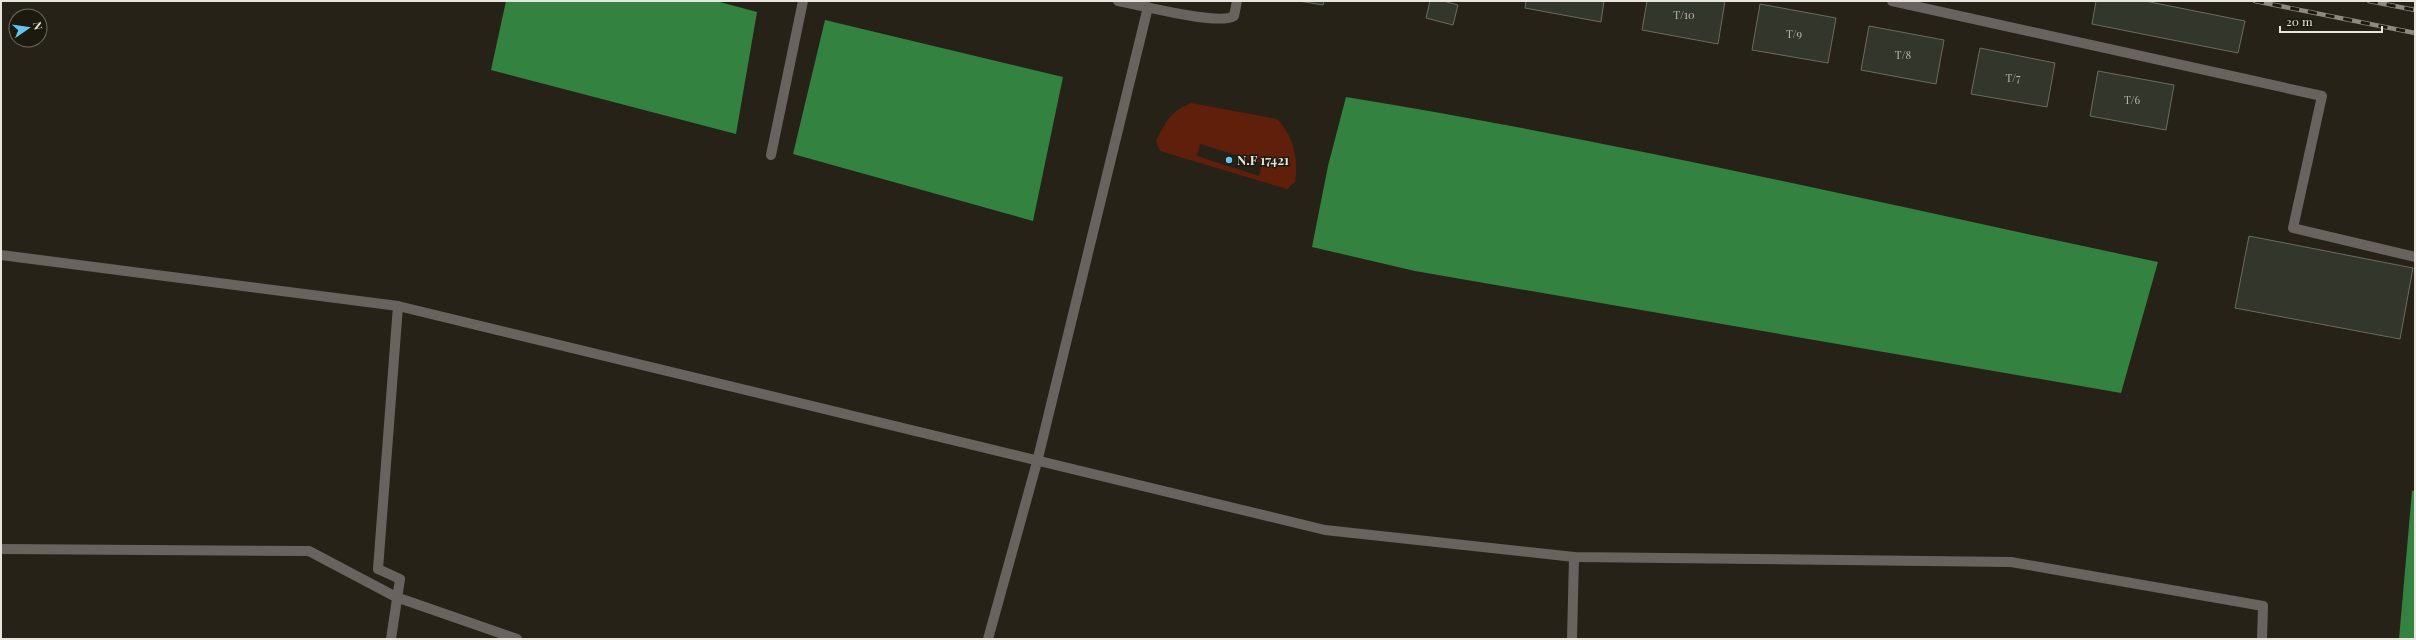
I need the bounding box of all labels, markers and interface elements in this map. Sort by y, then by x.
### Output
house number: T/10 [1673,7,1695,22]
north arrow [8,8,48,48]
scale bar [2280,8,2382,34]
text: 20 m [2286,13,2313,29]
text: N [30,20,46,31]
house number: T/9 [1786,26,1802,41]
house number: T/8 [1895,47,1911,62]
house number: T/7 [2005,70,2021,85]
house number: T/6 [2124,92,2140,107]
place label: N.F 17421 [1237,151,1289,168]
marker: N.F 17421 [1224,155,1234,165]

